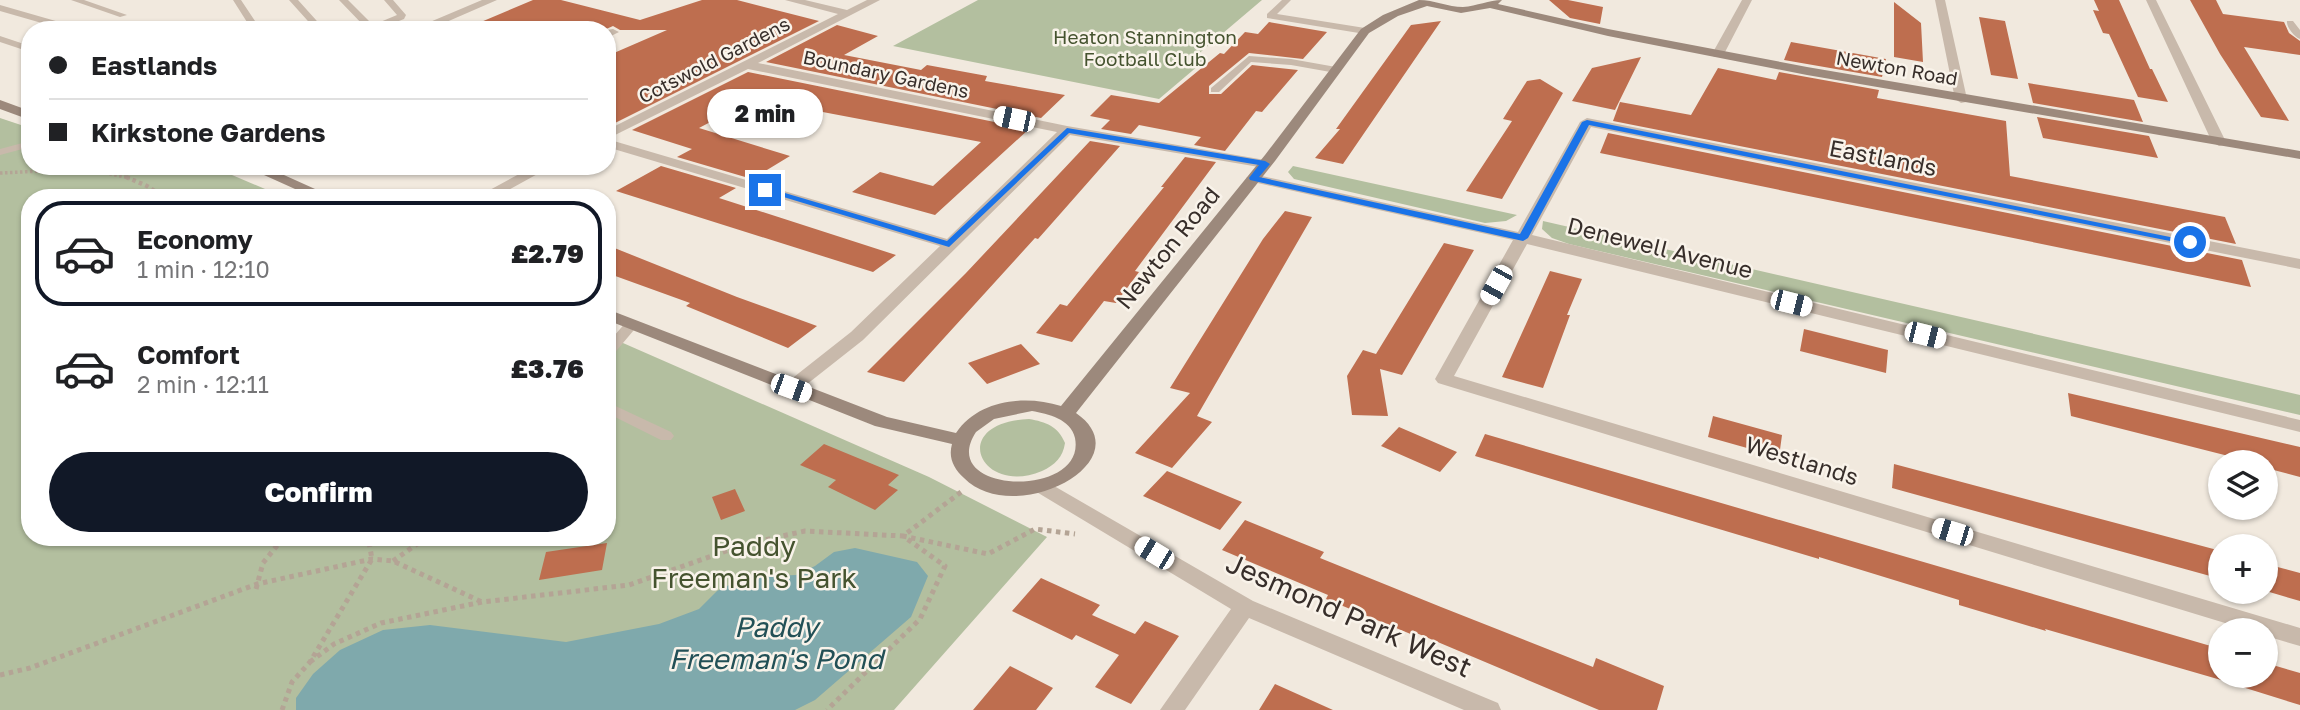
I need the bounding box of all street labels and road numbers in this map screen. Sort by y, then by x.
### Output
street label: Cotswold Gardens [634,11,793,108]
street label: Boundary Gardens [801,45,971,102]
street label: Newton Road [1835,46,1960,90]
street label: Eastlands [1827,133,1939,181]
street label: Newton Road [1109,181,1225,314]
street label: Denewell Avenue [1565,210,1756,284]
street label: Westlands [1742,430,1862,490]
street label: Jesmond Park West [1221,546,1477,684]

